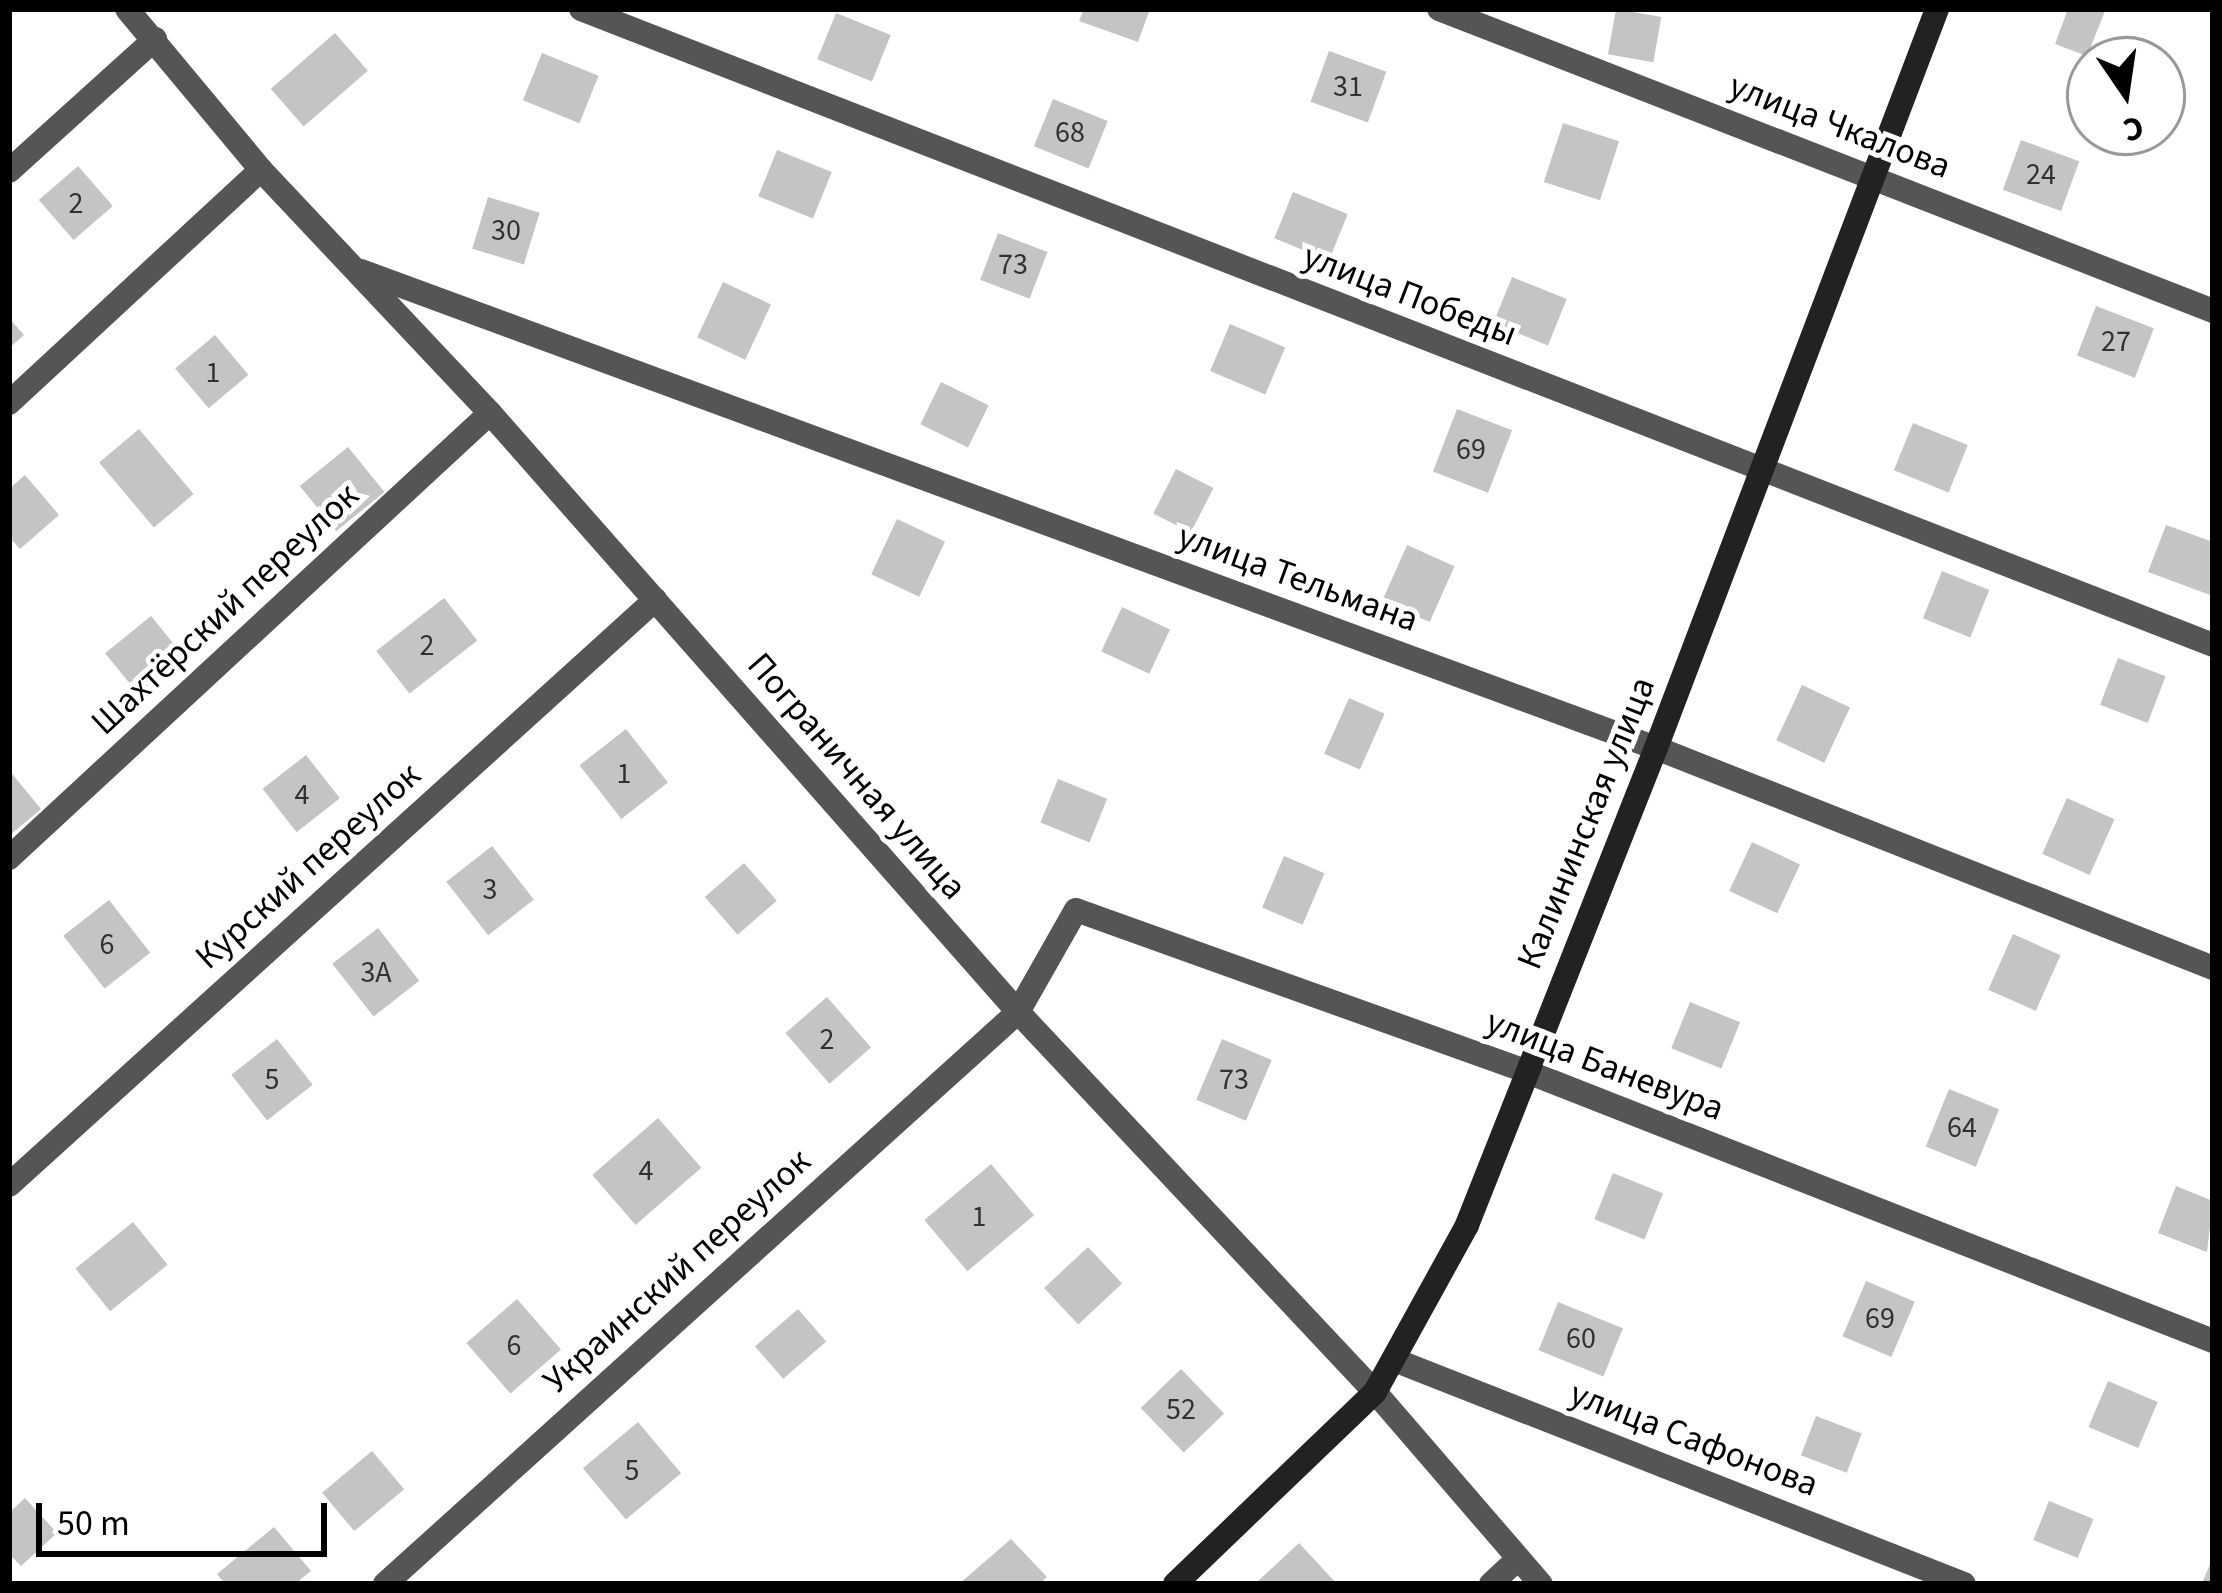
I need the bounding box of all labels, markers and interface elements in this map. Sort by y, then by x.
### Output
north arrow [2066,36,2186,156]
street label: улица Чкалова [1723,64,1957,188]
house number: 31 [1333,69,1363,105]
text: С [2119,104,2148,154]
house number: 68 [1055,115,1085,151]
house number: 24 [2026,157,2056,193]
house number: 2 [69,186,83,222]
house number: 30 [491,213,521,249]
street label: улица Победы [1297,234,1523,356]
house number: 73 [998,247,1028,283]
house number: 27 [2101,324,2131,360]
house number: 1 [206,355,220,391]
house number: 69 [1456,432,1486,468]
street label: Шахтёрский переулок [82,474,368,744]
street label: улица Тельмана [1172,515,1424,641]
house number: 2 [420,628,434,664]
street label: Пограничная улица [738,644,976,908]
street label: Калининская улица [1508,671,1664,975]
street label: Курский переулок [187,754,429,978]
house number: 1 [617,756,631,792]
house number: 4 [295,777,309,813]
house number: 3 [483,872,497,908]
house number: 6 [100,927,114,963]
house number: 3А [360,955,392,991]
street label: улица Баневура [1480,1000,1730,1130]
house number: 2 [820,1022,834,1058]
house number: 5 [265,1062,279,1098]
house number: 73 [1219,1062,1249,1098]
house number: 64 [1947,1110,1977,1146]
street label: Украинский переулок [535,1140,819,1402]
house number: 4 [639,1153,653,1189]
house number: 1 [972,1199,986,1235]
house number: 69 [1865,1301,1895,1337]
house number: 60 [1566,1321,1596,1357]
house number: 6 [507,1328,521,1364]
street label: улица Сафонова [1564,1372,1824,1506]
house number: 52 [1166,1392,1196,1428]
house number: 5 [625,1453,639,1489]
scale bar [42,1479,333,1553]
text: 50 m [57,1498,130,1549]

